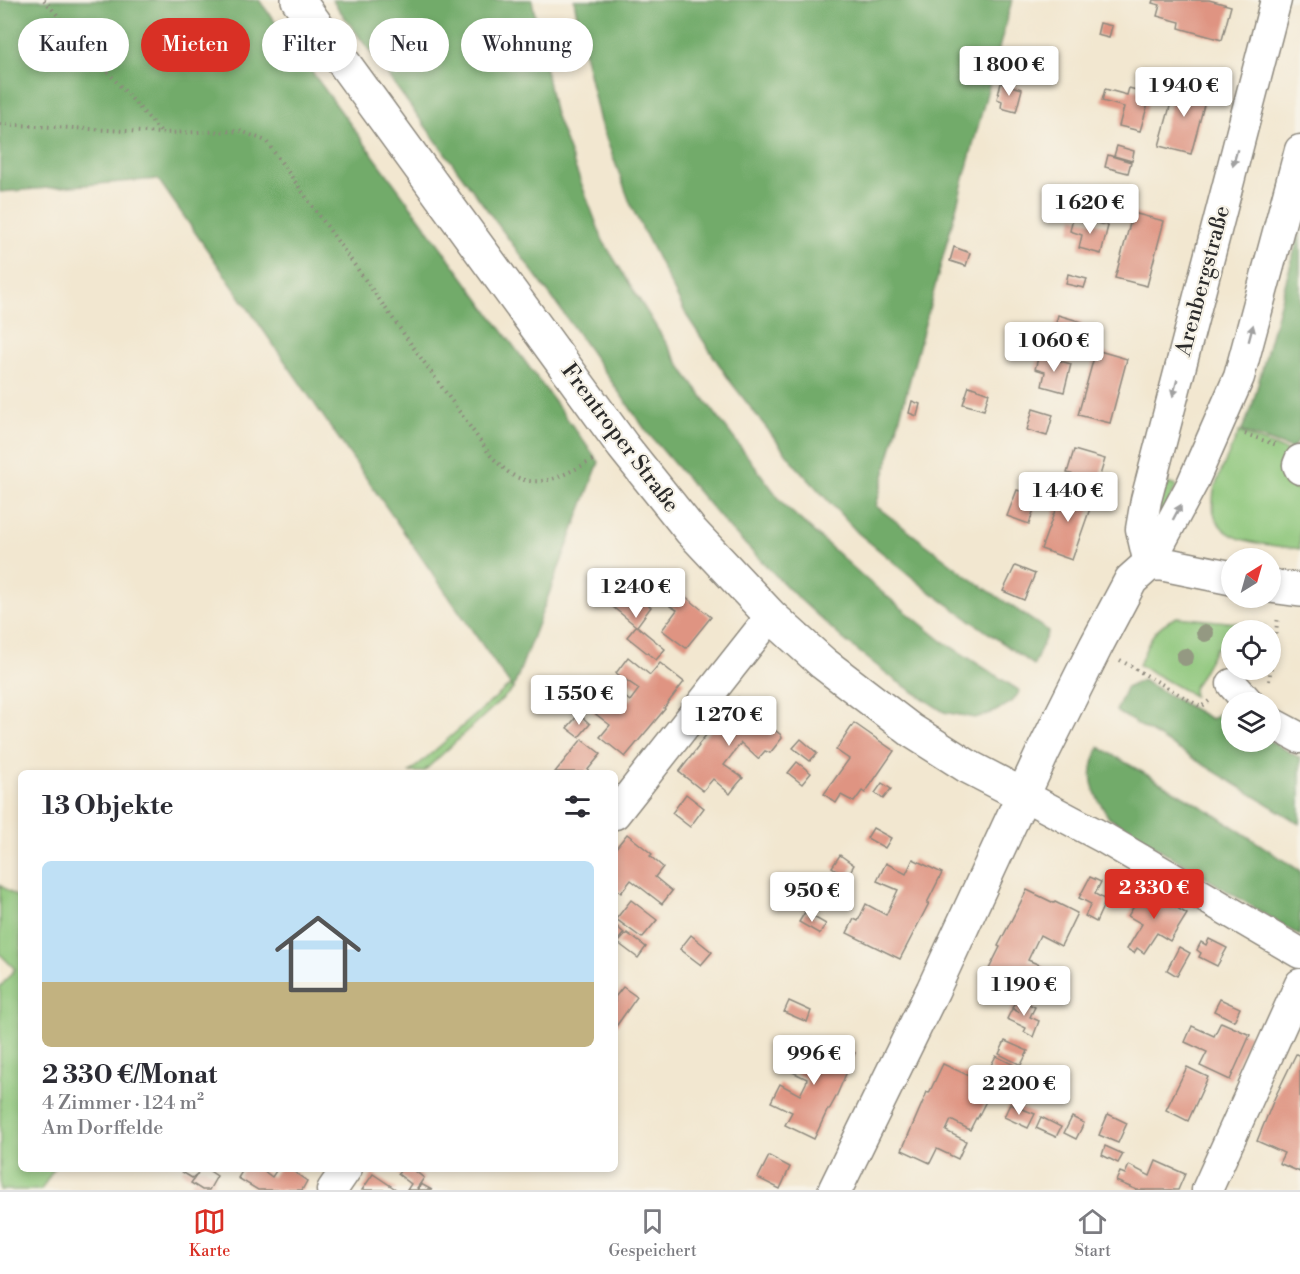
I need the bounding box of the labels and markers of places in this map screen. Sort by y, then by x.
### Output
pin: 1 800 € [954,46,1064,97]
pin: 1 940 € [1129,67,1239,118]
pin: 1 620 € [1035,184,1145,235]
pin: 1 060 € [999,322,1109,373]
pin: 1 440 € [1013,472,1123,523]
pin: 1 240 € [581,568,691,619]
pin: 1 550 € [524,675,634,726]
pin: 1 270 € [674,696,784,747]
pin: 2 330 € [1099,869,1209,920]
pin: 950 € [770,872,854,923]
pin: 1 190 € [969,966,1079,1017]
pin: 996 € [772,1035,856,1086]
pin: 2 200 € [964,1065,1074,1116]

